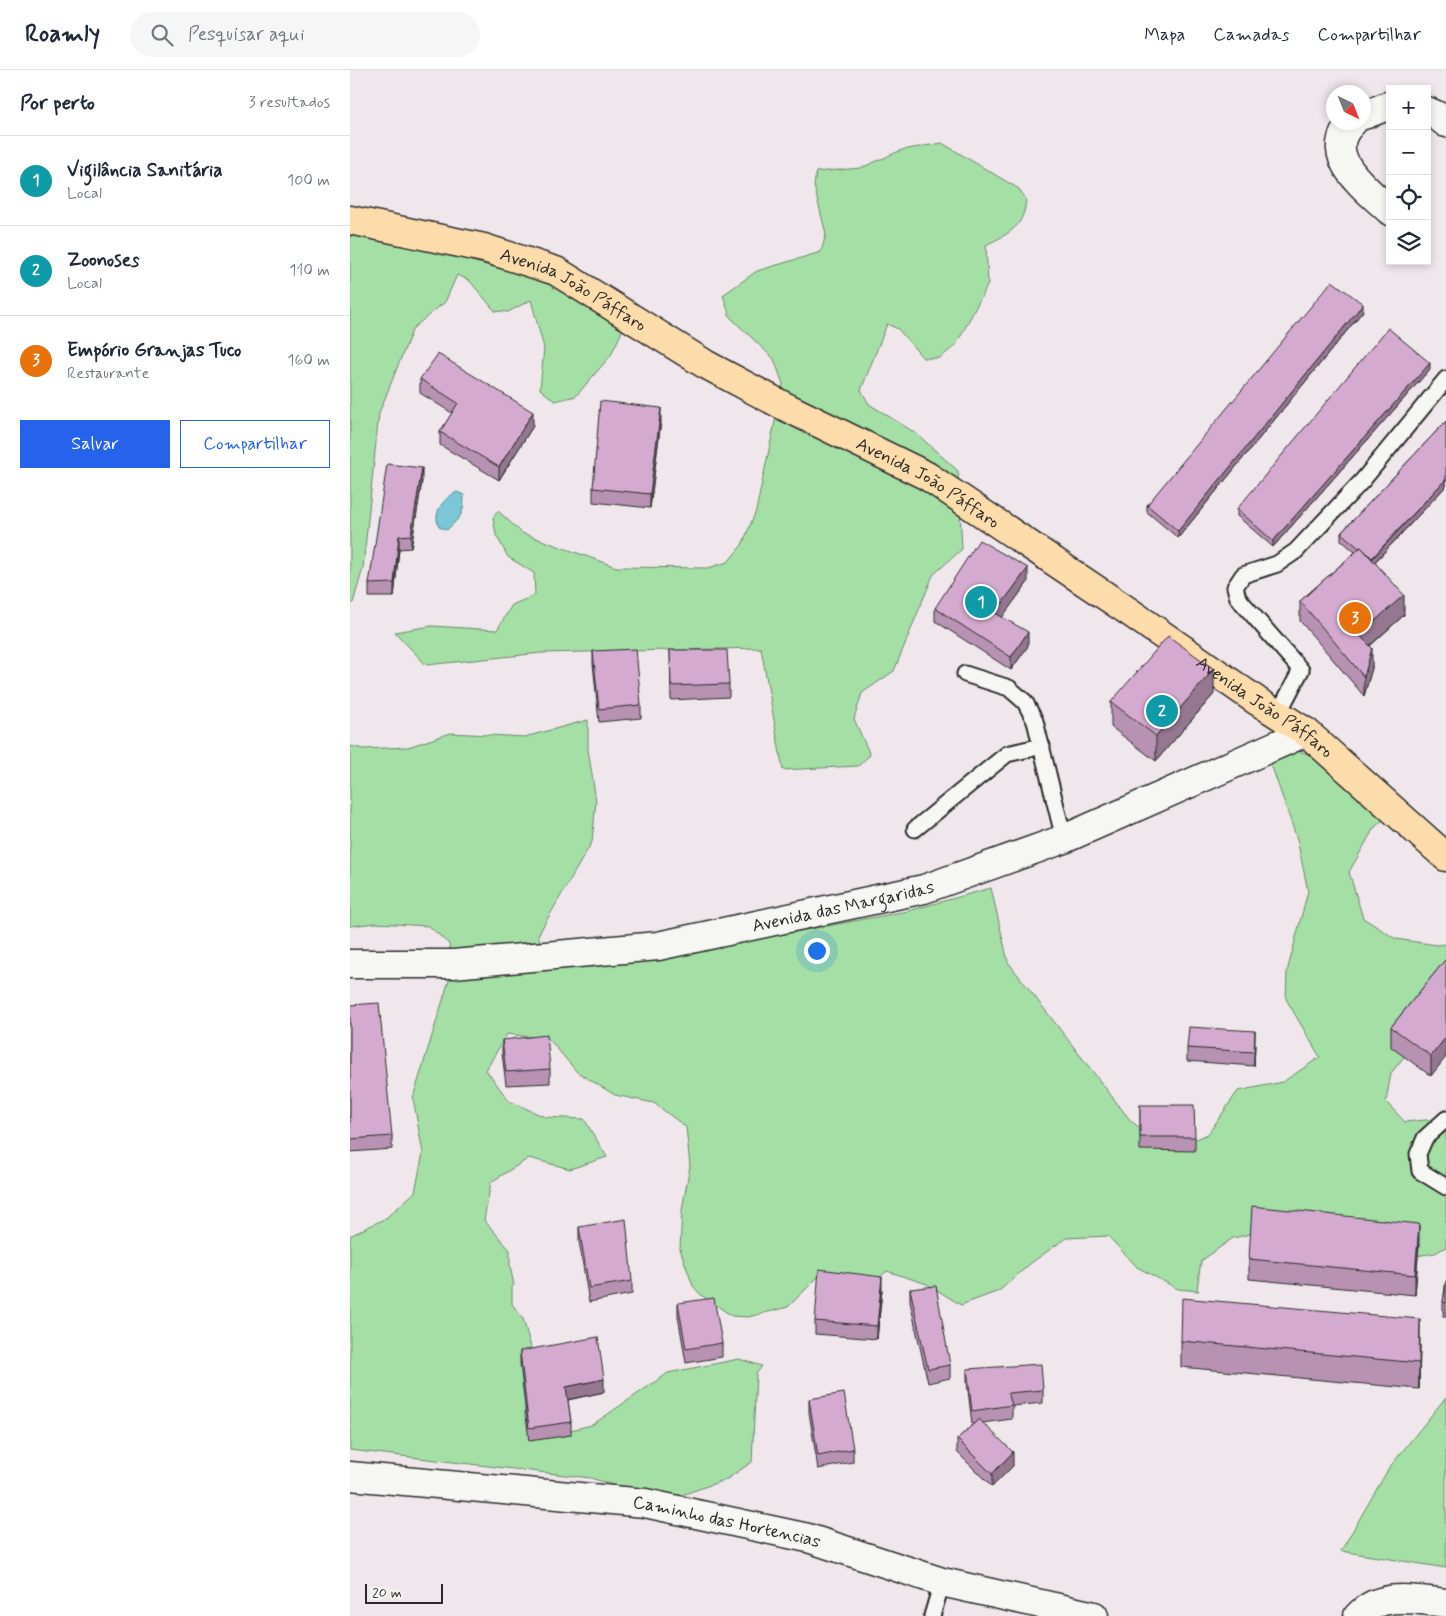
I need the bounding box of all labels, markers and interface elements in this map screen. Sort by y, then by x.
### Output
search box [130,12,480,57]
text: Roamly [25,19,100,50]
icon: search [148,21,176,49]
text: Pesquisar aqui [188,22,304,47]
text: Mapa [1144,23,1185,47]
text: Camadas [1213,23,1289,47]
text: Compartilhar [1317,23,1421,47]
north arrow [1326,85,1371,130]
map controls [1386,85,1431,265]
button: + [1386,85,1431,130]
text: Por perto [20,89,95,117]
text: 3 resultados [249,92,330,113]
button: − [1386,130,1431,175]
text: Vigilância Sanitária [67,158,223,183]
text: 1 [32,170,40,191]
text: 100 m [287,170,330,191]
button: locate [1386,175,1431,220]
text: Local [67,183,102,204]
button: layers [1386,220,1431,265]
street label: Avenida João Páffaro [497,243,651,338]
text: Zoonoses [67,248,139,273]
text: 2 [32,260,40,281]
text: 110 m [289,260,330,281]
text: Local [67,273,102,294]
text: Empório Granjas Tuco [67,338,241,363]
text: 3 [32,350,40,371]
text: 160 m [287,350,330,371]
text: Restaurante [67,363,149,384]
button: Salvar [20,420,170,468]
button: Compartilhar [180,420,330,468]
street label: Avenida João Páffaro [852,432,1004,534]
pin: 1 [965,583,997,621]
pin: 3 [1339,599,1371,637]
street label: Avenida João Páffaro [1191,651,1338,764]
pin: 2 [1146,692,1178,730]
street label: Avenida das Margaridas [750,875,938,939]
your location [804,938,830,964]
street label: Caminho das Hortencias [632,1491,824,1554]
scale bar [365,1581,442,1604]
text: 20 m [372,1584,402,1602]

